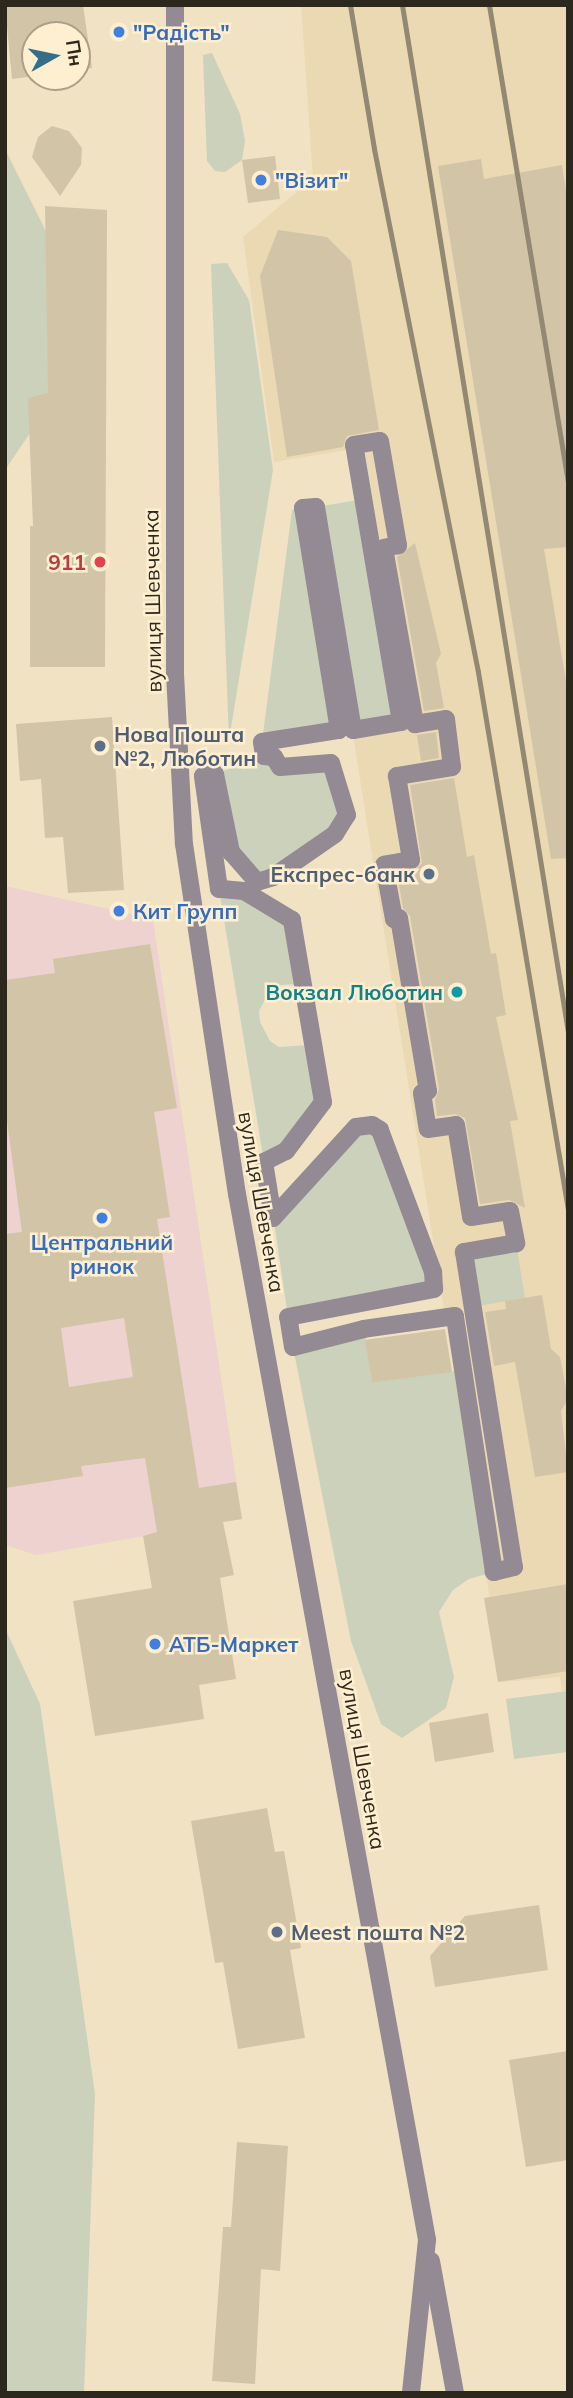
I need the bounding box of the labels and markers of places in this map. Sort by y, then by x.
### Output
place label: "Радість" [133,19,230,45]
marker: "Радість" [111,24,127,40]
place label: "Візит" [275,167,348,193]
marker: "Візит" [253,172,269,188]
place label: 911 [48,549,86,575]
marker: 911 [92,554,108,570]
place label: Нова Пошта №2, Люботин [114,721,256,771]
marker: Нова Пошта №2, Люботин [92,738,108,754]
place label: Експрес-банк [271,861,415,887]
marker: Експрес-банк [421,866,437,882]
place label: Кит Групп [133,898,237,924]
marker: Кит Групп [111,903,127,919]
place label: Вокзал Люботин [266,979,443,1005]
marker: Вокзал Люботин [449,984,465,1000]
marker: Центральний ринок [94,1210,110,1226]
place label: Центральний ринок [31,1229,173,1279]
place label: АТБ-Маркет [169,1631,298,1657]
marker: АТБ-Маркет [147,1636,163,1652]
place label: Meest пошта №2 [291,1919,465,1945]
marker: Meest пошта №2 [269,1924,285,1940]

